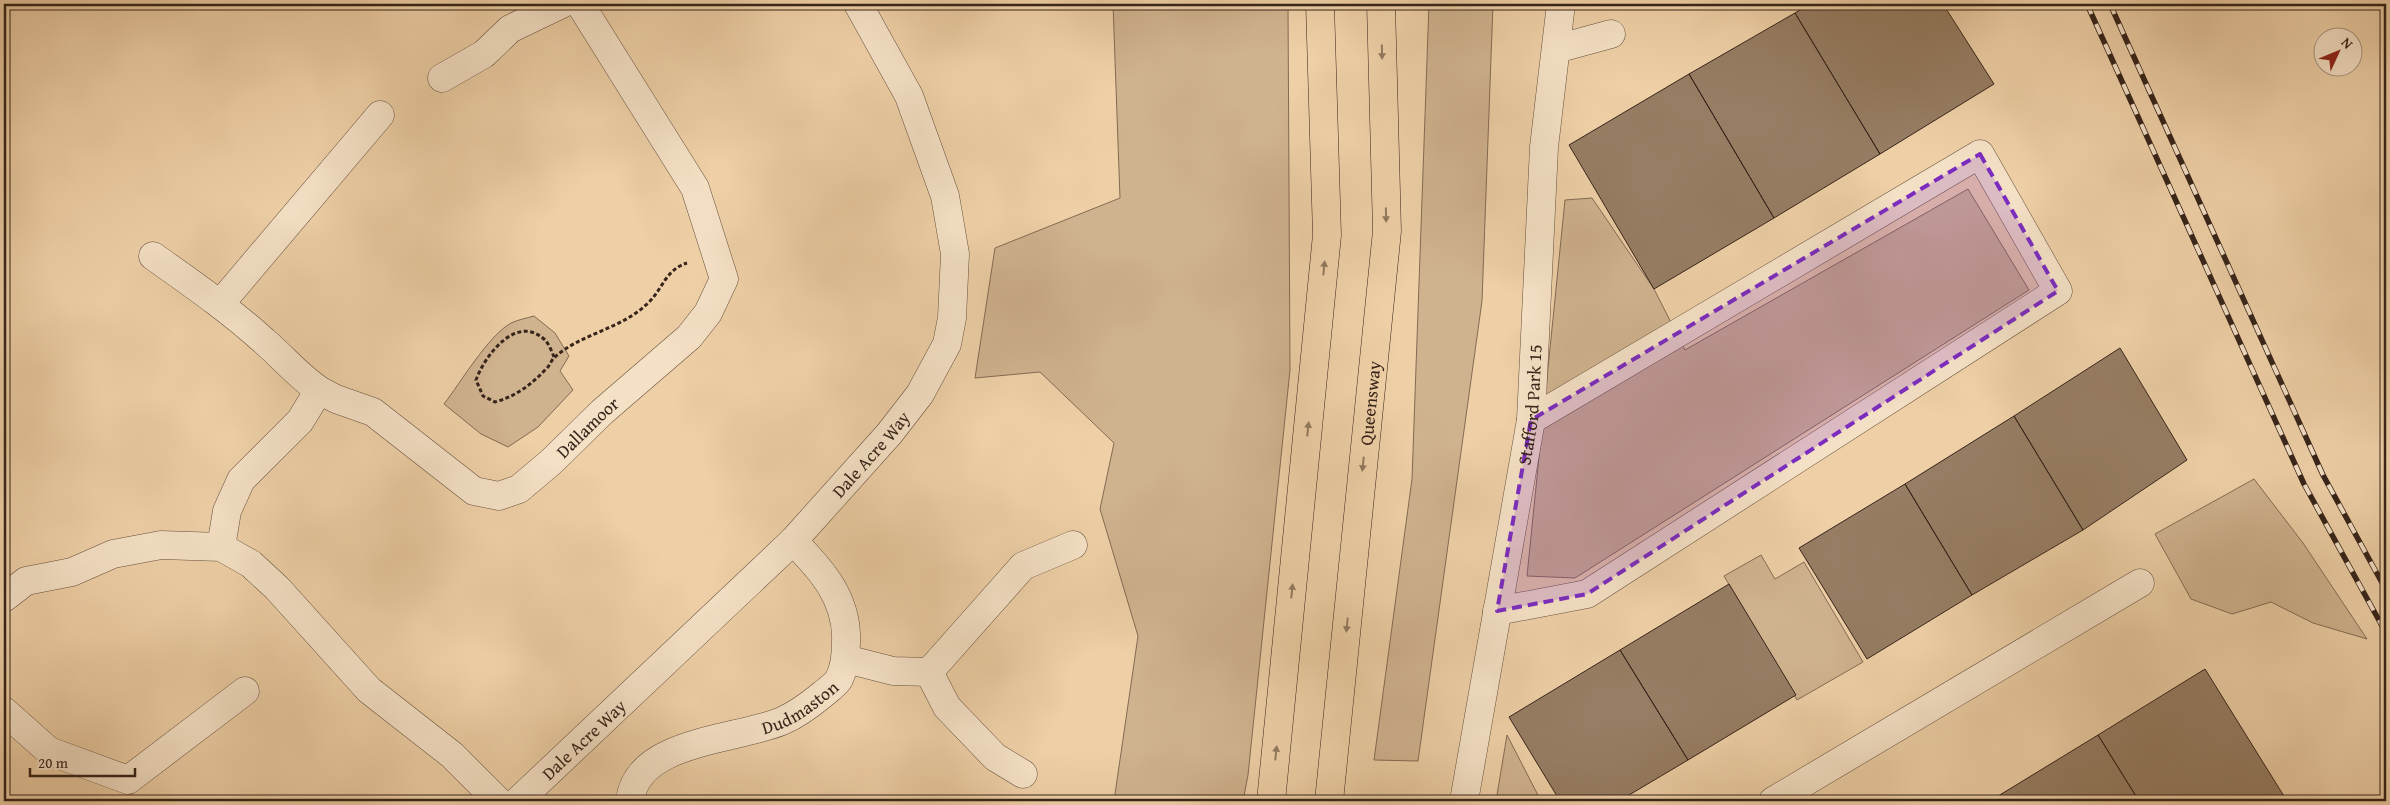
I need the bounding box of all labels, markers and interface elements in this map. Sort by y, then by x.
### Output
north arrow [2312,28,2362,78]
text: N [2337,33,2358,54]
one-way arrow [1379,45,1387,61]
one-way arrow [1382,207,1390,223]
one-way arrow [1320,259,1328,275]
street label: Stafford Park 15 [1510,344,1548,467]
street label: Queensway [1352,359,1387,447]
street label: Dallamoor [550,389,625,464]
street label: Dale Acre Way [825,405,916,503]
one-way arrow [1304,421,1312,437]
one-way arrow [1359,456,1367,472]
one-way arrow [1288,583,1296,599]
one-way arrow [1342,618,1350,634]
street label: Dudmaston [758,674,844,741]
street label: Dale Acre Way [535,692,632,786]
one-way arrow [1272,744,1280,760]
scale bar [30,745,135,777]
text: 20 m [38,752,69,773]

